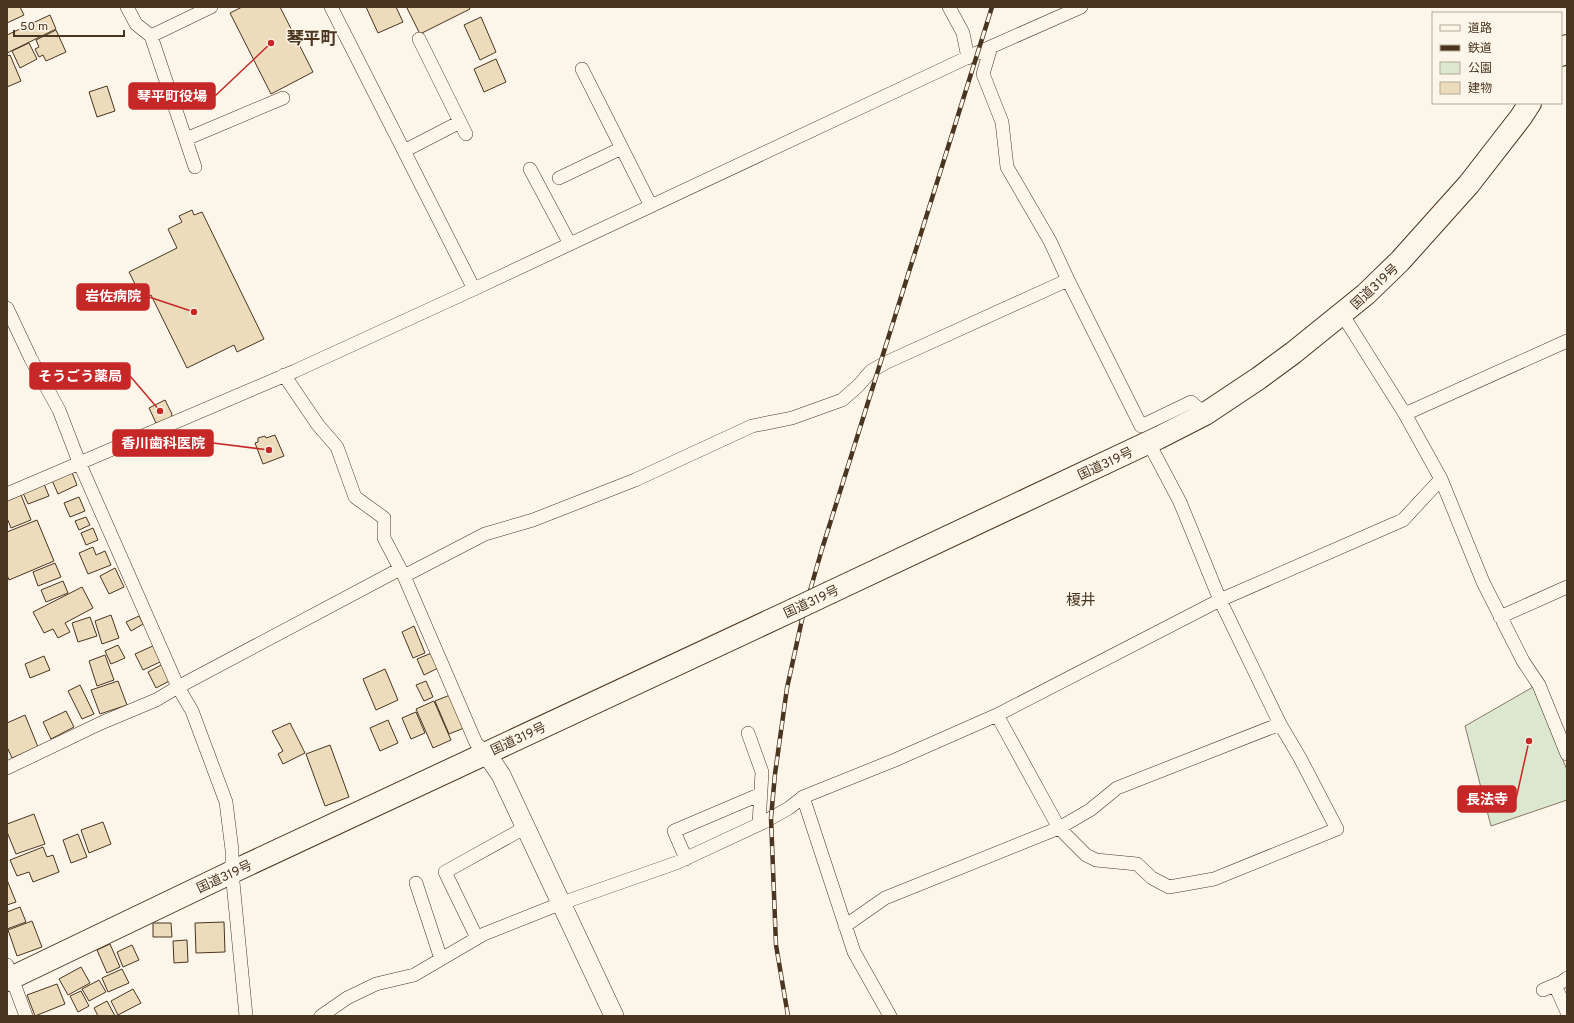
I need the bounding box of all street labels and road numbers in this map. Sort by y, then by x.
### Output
street label: 国道319号 [1348,261,1403,314]
street label: 国道319号 [1076,445,1136,485]
street label: 国道319号 [782,583,842,623]
street label: 国道319号 [489,720,549,760]
street label: 国道319号 [195,858,255,898]

